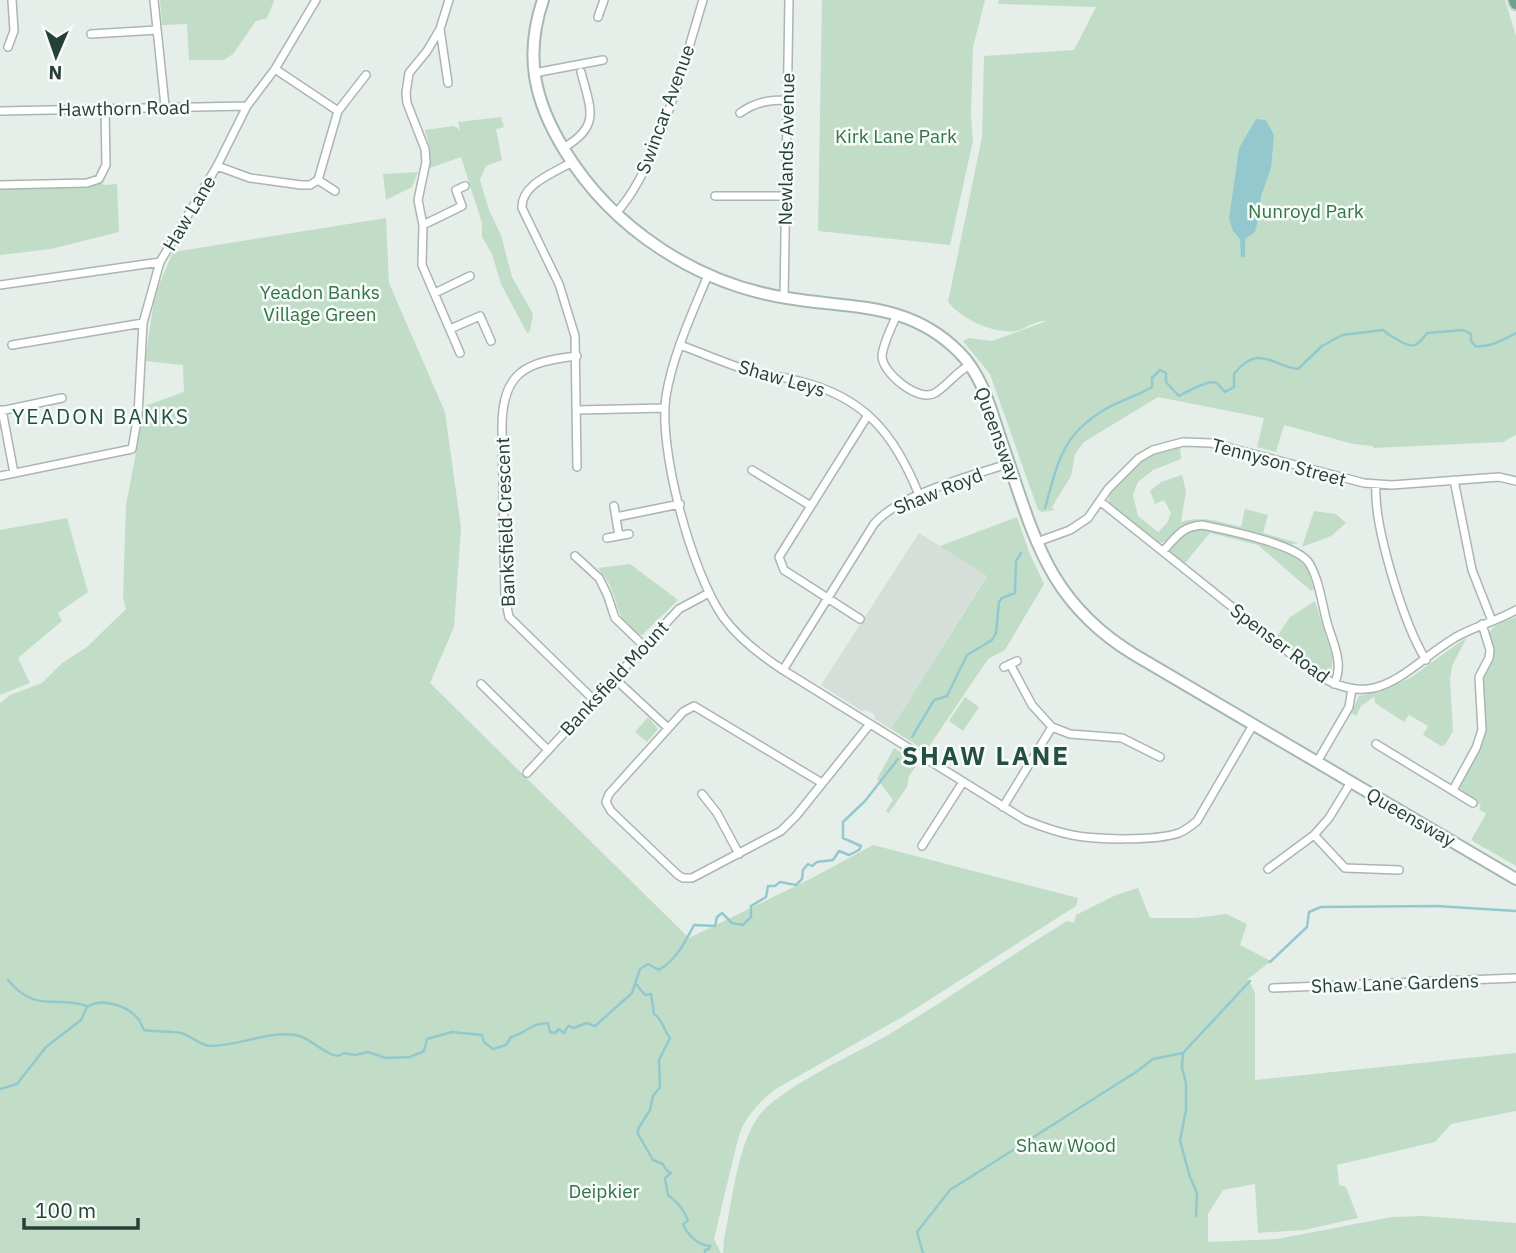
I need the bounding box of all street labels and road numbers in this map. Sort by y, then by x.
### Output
street label: Swincar Avenue [631,41,699,177]
street label: Newlands Avenue [773,72,799,226]
street label: Hawthorn Road [58,95,190,121]
street label: Haw Lane [157,171,221,255]
street label: Shaw Leys [736,354,828,402]
street label: Queensway [970,383,1026,485]
street label: Tennyson Street [1209,433,1349,491]
street label: Banksfield Crescent [490,437,520,607]
street label: Shaw Royd [890,462,986,520]
street label: Spenser Road [1226,598,1334,688]
street label: Banksfield Mount [555,616,673,740]
street label: Queensway [1362,782,1460,852]
street label: Shaw Lane Gardens [1311,968,1479,998]

